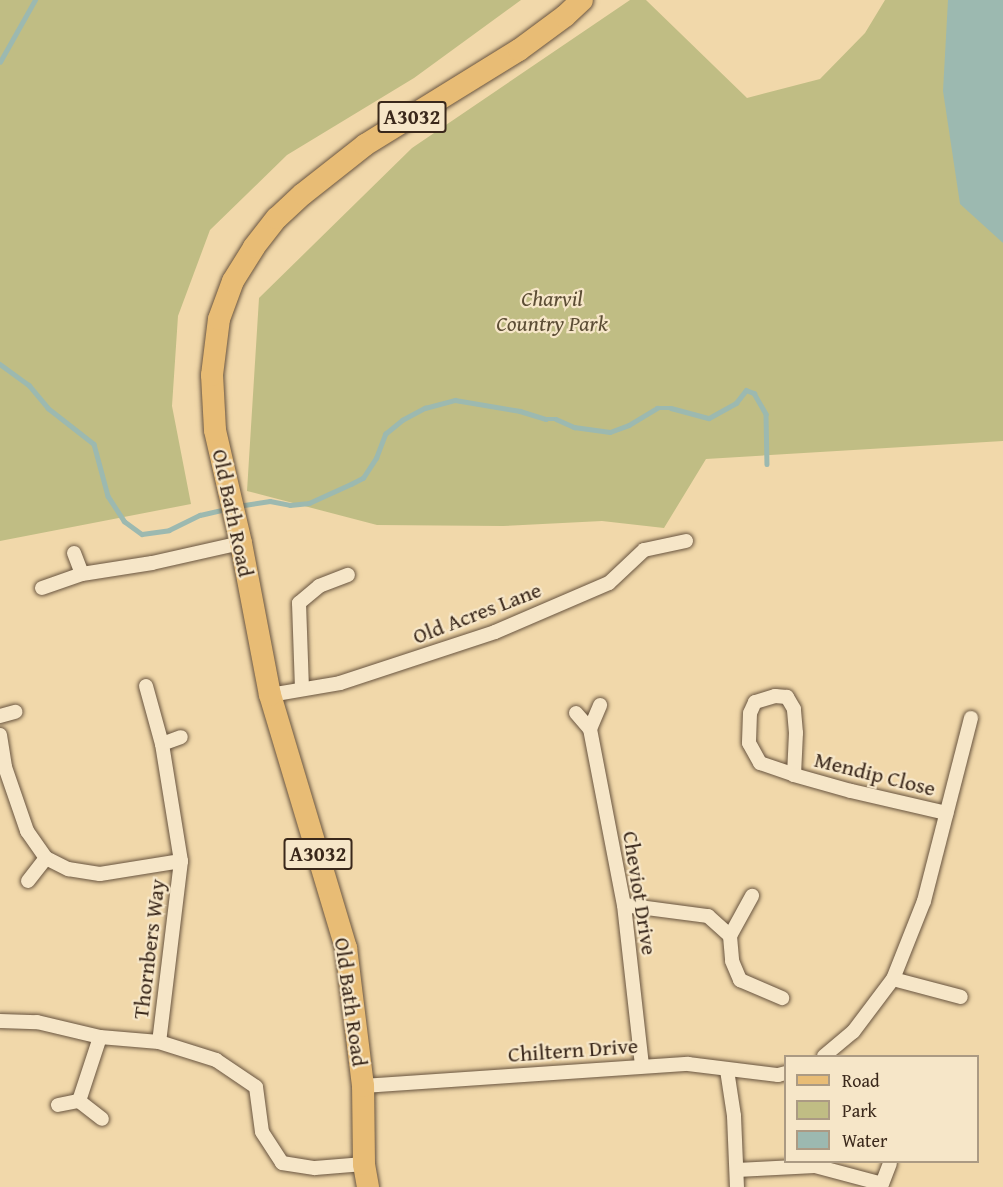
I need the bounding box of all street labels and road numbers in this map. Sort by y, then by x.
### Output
road number: A3032 [378,99,446,135]
street label: Old Bath Road [207,447,259,579]
street label: Old Acres Lane [409,576,545,650]
street label: Mendip Close [812,746,938,802]
street label: Cheviot Drive [617,829,663,957]
road number: A3032 [284,836,352,872]
street label: Thornbers Way [127,877,171,1021]
street label: Old Bath Road [329,936,373,1068]
street label: Chiltern Drive [507,1032,639,1068]

